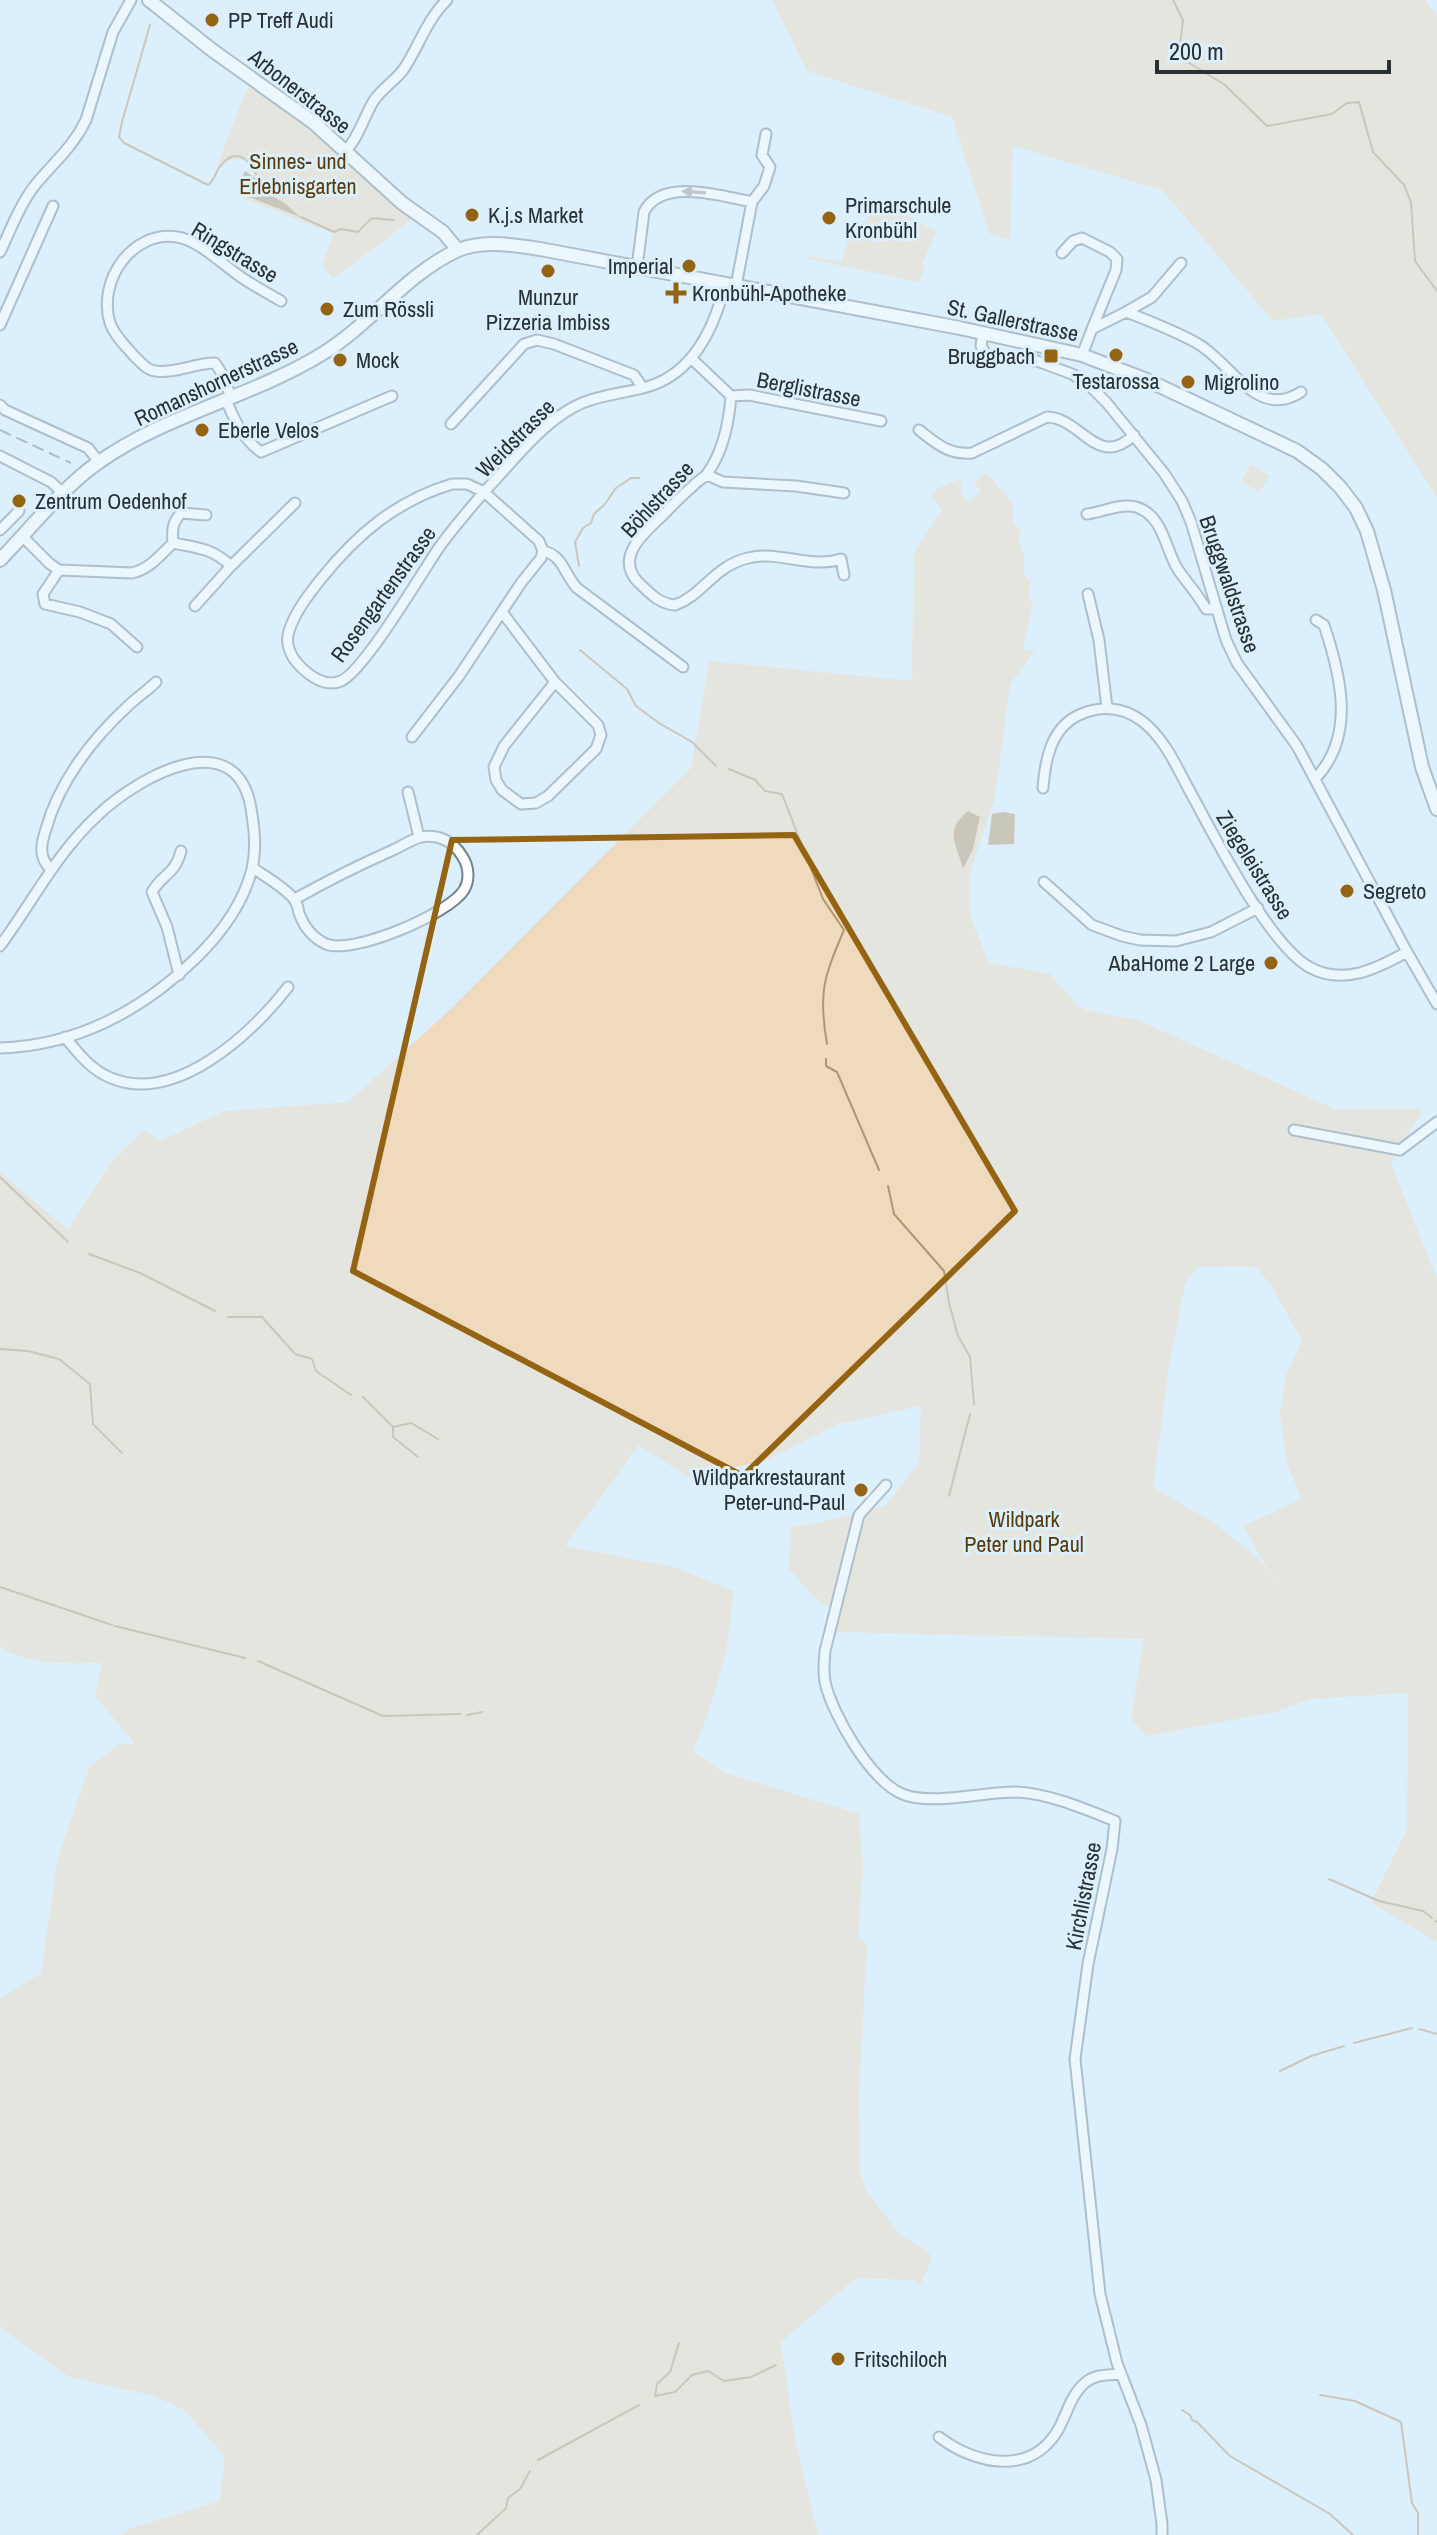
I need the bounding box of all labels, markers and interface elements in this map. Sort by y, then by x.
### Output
place label: PP Treff Audi [228,5,334,35]
marker: PP Treff Audi [203,11,221,29]
scale bar [1157,24,1389,74]
text: 200 m [1169,35,1224,67]
street label: Arbonerstrasse [242,41,357,140]
park label: Sinnes- und Erlebnisgarten [239,146,357,201]
one-way arrow [681,186,706,199]
place label: Primarschule Kronbühl [845,190,951,245]
place label: K.j.s Market [488,200,583,230]
marker: K.j.s Market [463,206,481,224]
marker: Primarschule Kronbühl [820,209,838,227]
street label: Ringstrasse [186,214,284,290]
place label: Imperial [608,251,673,281]
marker: Imperial [680,257,698,275]
marker: Munzur Pizzeria Imbiss [539,262,557,280]
place label: Kronbühl-Apotheke [692,278,846,308]
place label: Munzur Pizzeria Imbiss [486,282,610,337]
marker: Kronbühl-Apotheke [667,284,685,302]
street label: St. Gallerstrasse [945,291,1081,349]
place label: Zum Rössli [343,294,434,324]
marker: Zum Rössli [318,300,336,318]
street label: Romanshornerstrasse [129,331,303,433]
place label: Bruggbach [948,341,1035,371]
place label: Mock [356,345,400,375]
marker: Testarossa [1107,346,1125,364]
marker: Bruggbach [1042,347,1060,365]
marker: Mock [331,351,349,369]
street label: Berglistrasse [754,364,864,414]
place label: Testarossa [1072,366,1160,396]
place label: Migrolino [1204,367,1279,397]
marker: Migrolino [1179,373,1197,391]
street label: Weidstrasse [469,392,561,484]
place label: Eberle Velos [218,415,319,445]
marker: Eberle Velos [193,421,211,439]
street label: Böhlstrasse [614,454,700,544]
place label: Zentrum Oedenhof [35,486,187,516]
marker: Zentrum Oedenhof [10,492,28,510]
street label: Bruggwaldstrasse [1192,511,1268,657]
street label: Rosengartenstrasse [323,520,443,668]
street label: Ziegeleistrasse [1210,805,1300,925]
place label: Segreto [1363,876,1426,906]
marker: Segreto [1338,882,1356,900]
place label: AbaHome 2 Large [1108,948,1255,978]
marker: AbaHome 2 Large [1262,954,1280,972]
place label: Wildparkrestaurant Peter-und-Paul [693,1462,845,1517]
marker: Wildparkrestaurant Peter-und-Paul [852,1481,870,1499]
park label: Wildpark Peter und Paul [964,1504,1084,1559]
street label: Kirchlistrasse [1058,1840,1108,1952]
place label: Fritschiloch [854,2344,947,2374]
marker: Fritschiloch [829,2350,847,2368]

